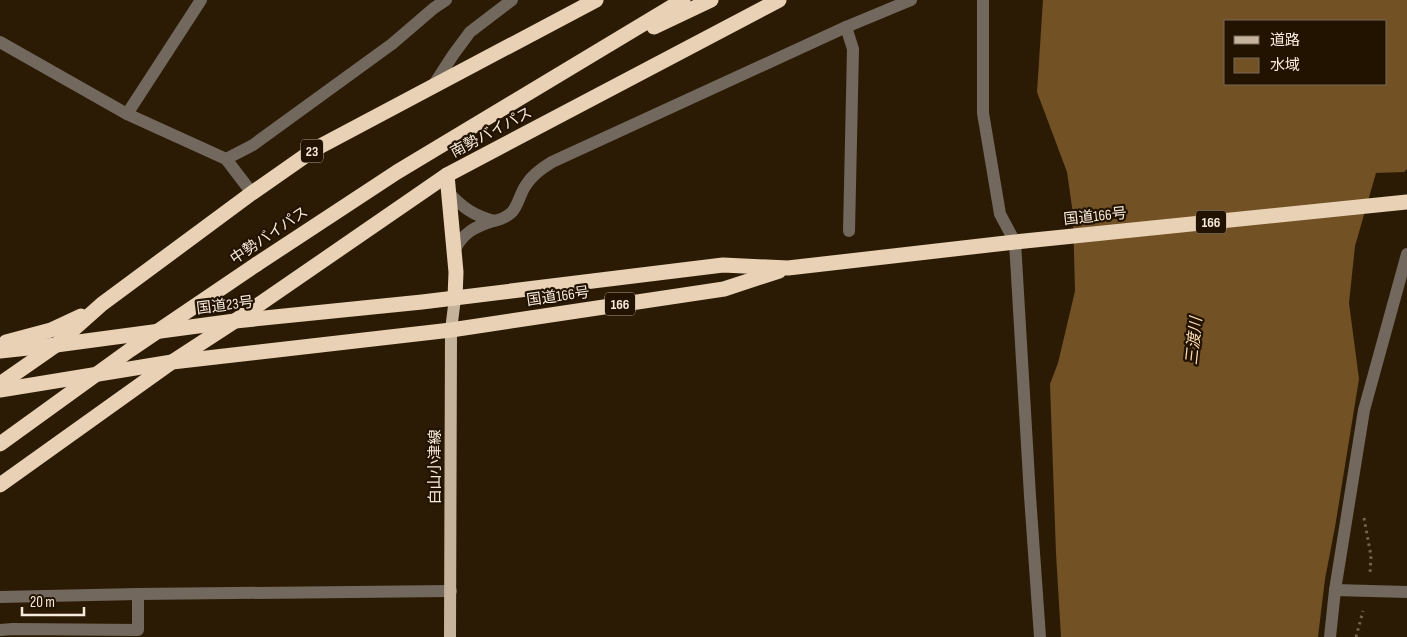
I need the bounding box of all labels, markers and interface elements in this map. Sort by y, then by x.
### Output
legend [1224,20,1387,85]
text: 道路 [1270,31,1300,50]
text: 水域 [1270,56,1300,75]
street label: 南勢バイパス [447,103,535,162]
road number: 23 [301,140,323,162]
street label: 中勢バイパス [227,202,312,268]
street label: 国道166号 [1063,204,1128,229]
road number: 166 [1196,210,1226,233]
street label: 国道166号 [525,283,591,310]
road number: 166 [605,292,635,316]
street label: 国道23号 [195,293,255,318]
water label: 三渡川 [1183,314,1207,366]
street label: 白山小津線 [426,429,445,505]
scale bar [22,584,85,616]
text: 20 m [30,593,55,612]

